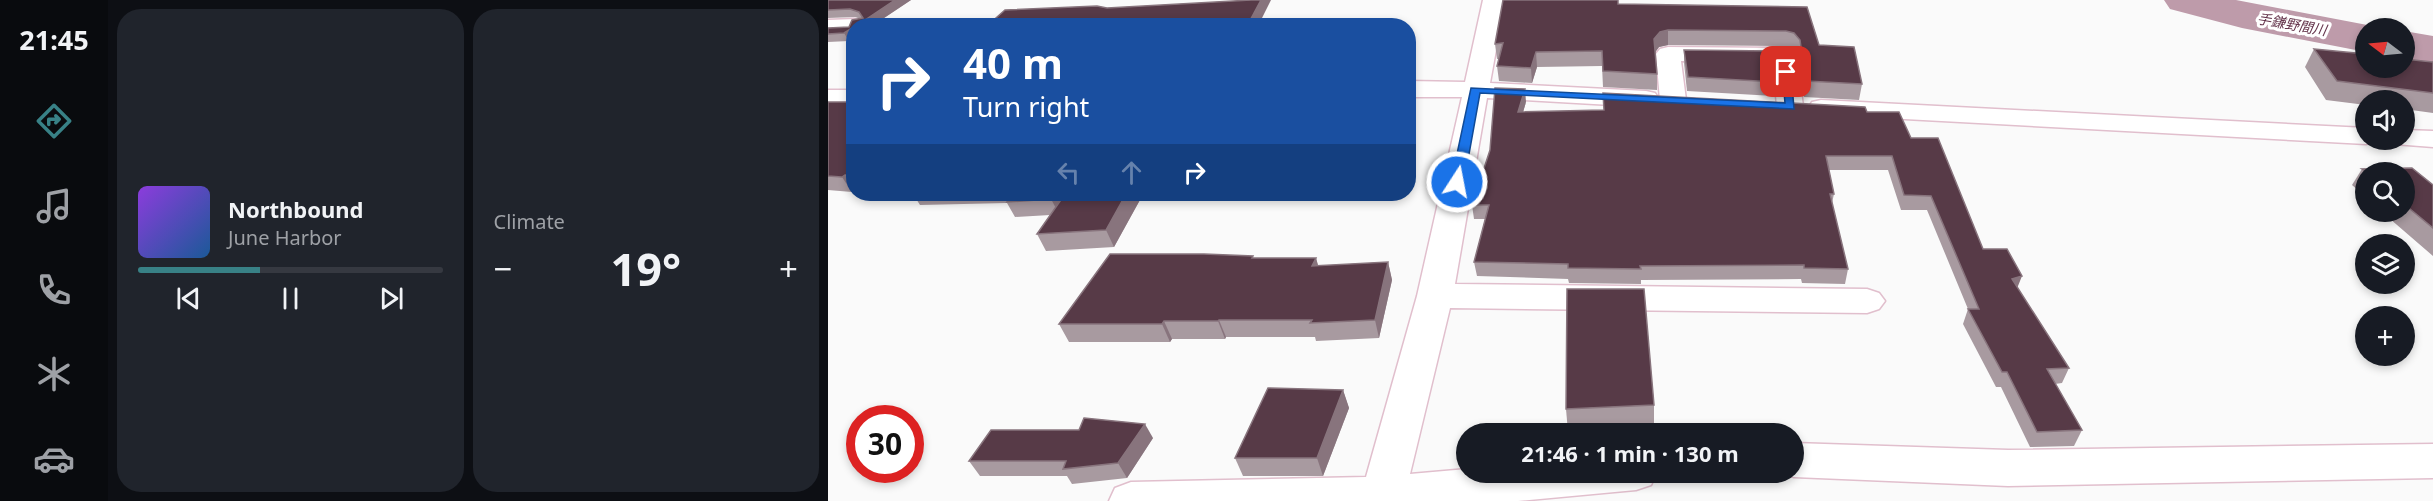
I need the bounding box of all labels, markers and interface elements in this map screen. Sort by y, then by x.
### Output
water label: 手鎌野間川 [2256,9,2330,40]
north arrow [2355,18,2415,78]
map controls [2355,18,2415,366]
text: 21:45 [19,21,89,58]
text: 40 m [963,34,1063,91]
icon: right [864,42,942,120]
pin [1760,46,1811,97]
icon: arrive [1769,55,1802,88]
text: Turn right [963,88,1089,125]
button: sound [2355,90,2415,150]
icon: directions [33,100,75,142]
position arrow [1425,150,1489,214]
icon: left [1052,156,1085,189]
icon: ahead [1115,156,1148,189]
icon: right [1178,156,1211,189]
button: search [2355,162,2415,222]
icon: music [33,185,75,227]
text: Northbound [228,194,363,224]
text: Climate [494,208,565,235]
text: June Harbor [228,224,342,251]
button: layers [2355,234,2415,294]
text: 19° [610,238,681,299]
text: − [494,246,512,291]
text: + [779,246,798,291]
icon: phone [33,269,75,311]
icon: previous [172,282,205,315]
icon: pause [274,282,307,315]
icon: next [375,282,408,315]
button: + [2355,306,2415,366]
icon: climate [33,353,75,395]
speed limit sign: 30 [846,405,924,483]
icon: car [33,438,75,480]
text: 21:46 · 1 min · 130 m [1521,438,1739,468]

